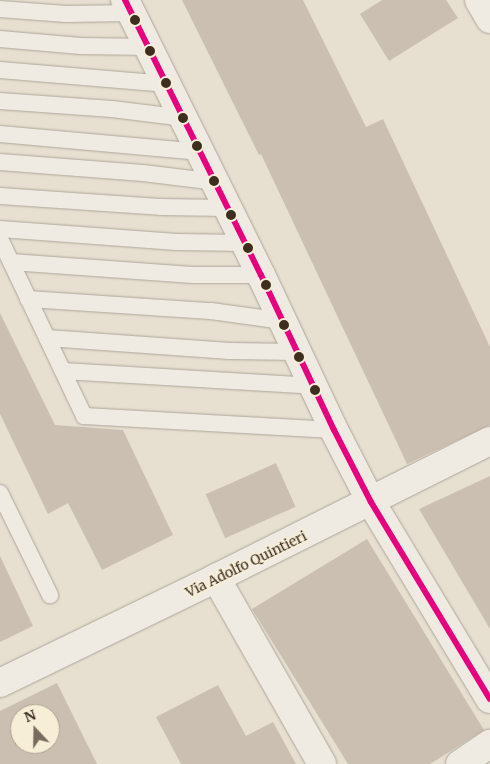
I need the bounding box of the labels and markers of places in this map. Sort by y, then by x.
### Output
unlabelled marker [130,15,140,25]
unlabelled marker [145,46,155,56]
unlabelled marker [161,78,171,88]
unlabelled marker [178,113,188,123]
unlabelled marker [192,141,202,151]
unlabelled marker [209,176,219,186]
unlabelled marker [226,210,236,220]
unlabelled marker [243,243,253,253]
unlabelled marker [261,280,271,290]
unlabelled marker [279,320,289,330]
unlabelled marker [294,352,304,362]
unlabelled marker [310,385,320,395]

